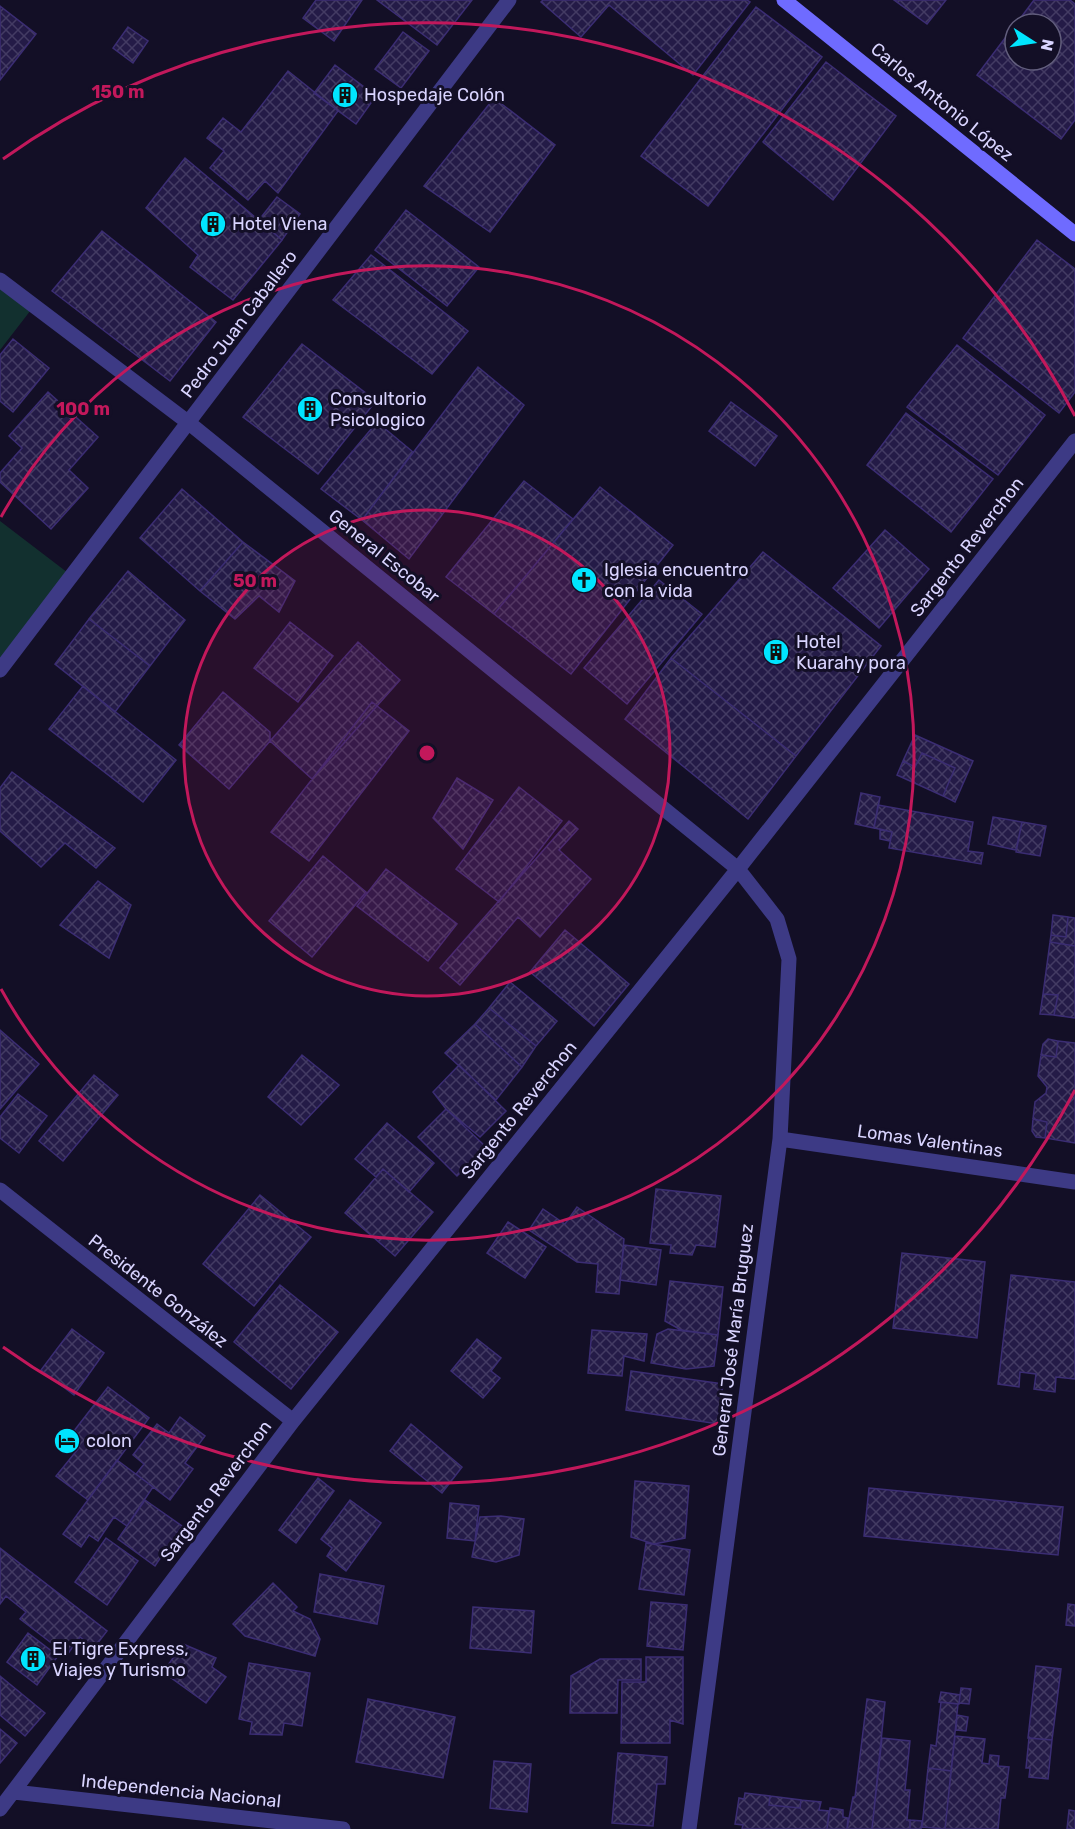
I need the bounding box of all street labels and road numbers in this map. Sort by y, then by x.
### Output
street label: Carlos Antonio López [866,38,1018,166]
street label: Pedro Juan Caballero [176,246,302,402]
street label: Sargento Reverchon [906,473,1028,621]
street label: General Escobar [324,504,444,608]
street label: Sargento Reverchon [457,1037,581,1183]
street label: Lomas Valentinas [856,1120,1004,1162]
street label: General José María Bruguez [708,1222,758,1458]
street label: Presidente González [84,1230,232,1352]
street label: Sargento Reverchon [156,1416,276,1566]
street label: Independencia Nacional [80,1770,282,1812]

